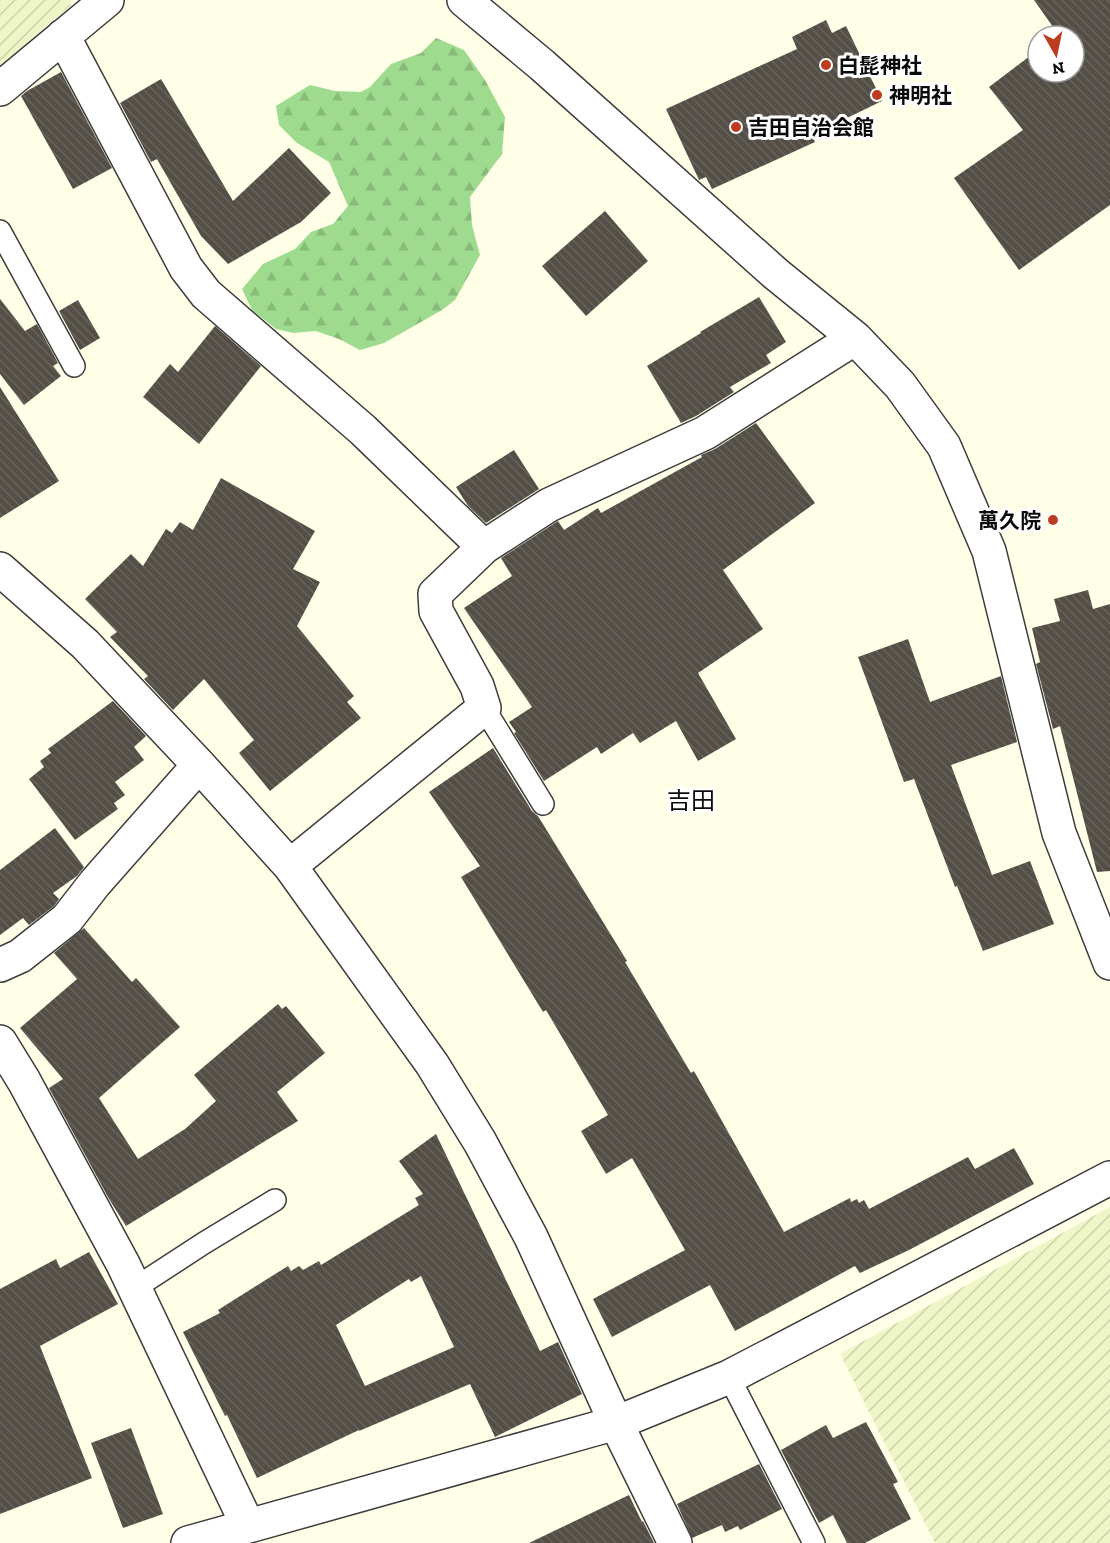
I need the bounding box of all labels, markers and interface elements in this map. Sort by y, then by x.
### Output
north arrow [1026,24,1086,84]
place label: 白髭神社 [838,53,922,78]
marker: 白髭神社 [819,58,833,72]
text: N [1051,58,1066,79]
place label: 神明社 [889,83,952,108]
marker: 神明社 [870,88,884,102]
place label: 吉田自治会館 [748,115,874,140]
marker: 吉田自治会館 [729,120,743,134]
place label: 萬久院 [978,508,1041,533]
marker: 萬久院 [1046,513,1060,527]
district label: 吉田 [667,786,715,815]

